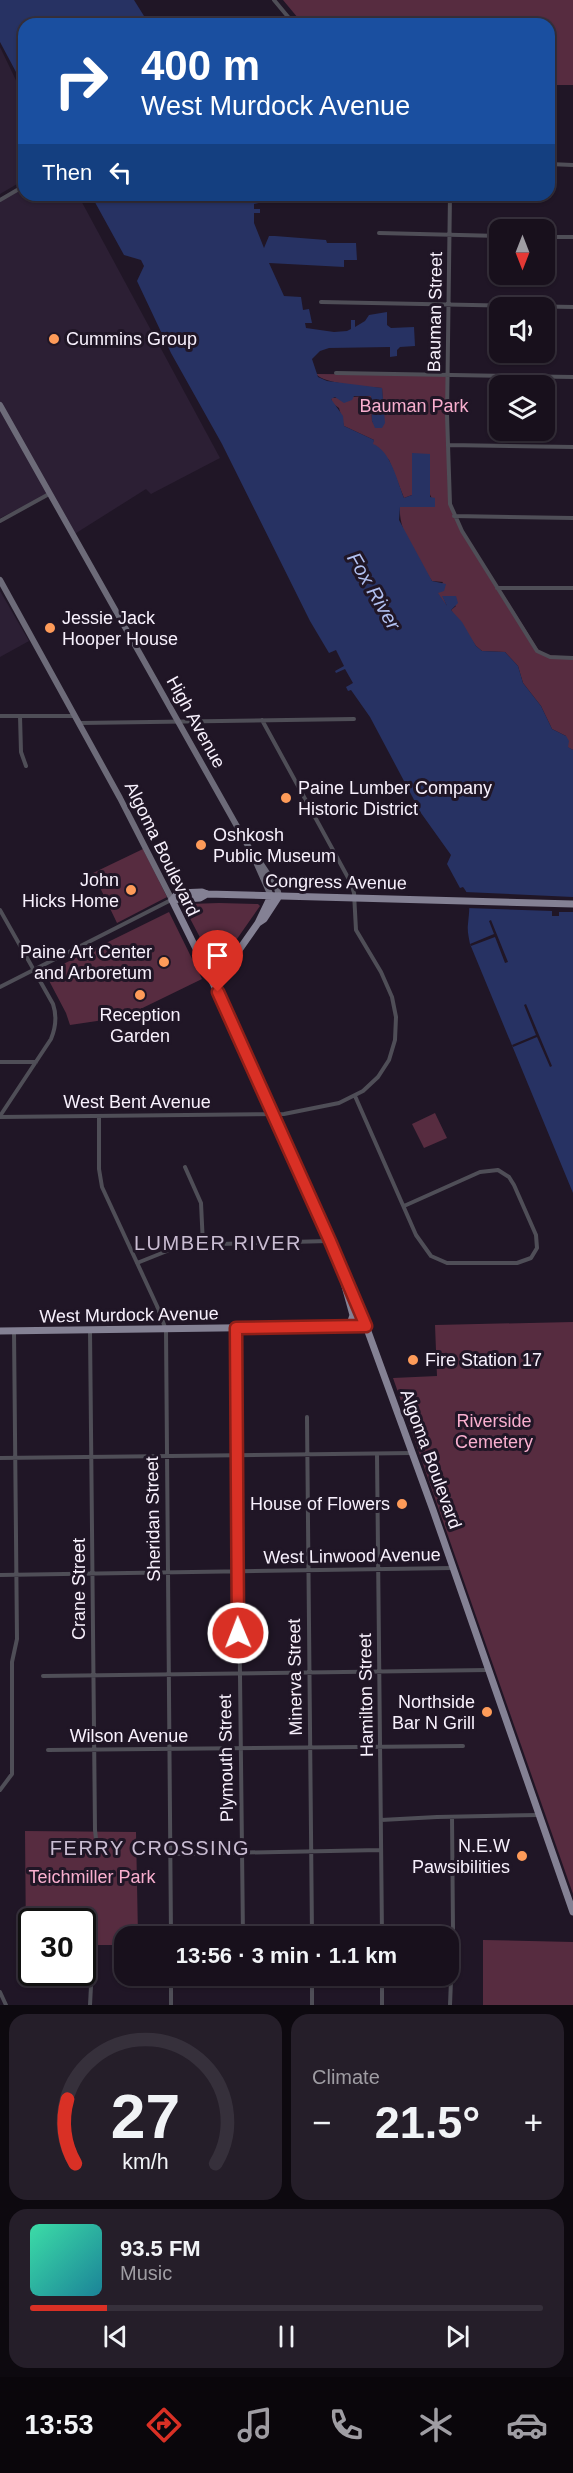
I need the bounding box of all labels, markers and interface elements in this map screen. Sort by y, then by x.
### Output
icon: right [42,42,120,120]
text: 400 m [141,42,260,89]
text: West Murdock Avenue [141,91,410,121]
icon: left [104,156,137,189]
text: Then [42,160,92,185]
north arrow [489,219,555,285]
map controls [489,219,555,441]
street label: Bauman Street [424,252,446,372]
button: sound [489,297,555,363]
place label: Cummins Group [66,329,197,349]
marker: Cummins Group [47,332,61,346]
button: layers [489,375,555,441]
park label: Bauman Park [359,396,470,416]
water label: Fox River [343,548,406,635]
place label: Jessie Jack Hooper House [62,608,178,649]
marker: Jessie Jack Hooper House [43,621,57,635]
street label: High Avenue [163,673,229,771]
place label: Paine Lumber Company Historic District [298,778,492,819]
street label: Algoma Boulevard [121,779,203,919]
marker: Paine Lumber Company Historic District [279,791,293,805]
place label: Oshkosh Public Museum [213,825,336,866]
marker: Oshkosh Public Museum [194,838,208,852]
place label: John Hicks Home [22,870,119,911]
street label: Congress Avenue [265,871,407,893]
marker: John Hicks Home [124,883,138,897]
pin [192,930,243,992]
icon: arrive [201,939,234,972]
place label: Paine Art Center and Arboretum [20,942,152,983]
marker: Paine Art Center and Arboretum [157,955,171,969]
marker: Reception Garden [133,988,147,1002]
place label: Reception Garden [99,1005,181,1046]
street label: West Bent Avenue [63,1092,211,1112]
district label: LUMBER RIVER [134,1232,302,1254]
street label: West Murdock Avenue [39,1303,219,1327]
place label: Fire Station 17 [425,1350,542,1370]
marker: Fire Station 17 [406,1353,420,1367]
street label: Algoma Boulevard [396,1386,466,1532]
park label: Riverside Cemetery [455,1411,533,1452]
street label: Sheridan Street [142,1456,164,1582]
place label: House of Flowers [250,1494,390,1514]
marker: House of Flowers [395,1497,409,1511]
street label: Crane Street [69,1538,89,1640]
street label: West Linwood Avenue [263,1544,441,1568]
position arrow [206,1601,270,1665]
street label: Minerva Street [284,1618,306,1736]
street label: Hamilton Street [355,1633,377,1757]
place label: Northside Bar N Grill [392,1692,475,1733]
street label: Plymouth Street [215,1694,237,1822]
marker: Northside Bar N Grill [480,1705,494,1719]
street label: Wilson Avenue [70,1726,188,1746]
place label: N.E.W Pawsibilities [412,1836,510,1877]
district label: FERRY CROSSING [50,1837,250,1859]
marker: N.E.W Pawsibilities [515,1849,529,1863]
park label: Teichmiller Park [28,1867,157,1887]
speed limit sign: 30 [18,1908,96,1986]
text: 13:56 · 3 min · 1.1 km [176,1943,397,1968]
text: Climate [312,2066,380,2088]
text: 27 [111,2082,180,2151]
text: 21.5° [375,2097,480,2148]
text: − [312,2104,331,2141]
text: + [524,2104,543,2141]
text: km/h [122,2150,169,2174]
text: 93.5 FM [120,2236,201,2261]
text: Music [120,2262,172,2284]
icon: previous [99,2320,132,2353]
icon: pause [270,2320,303,2353]
icon: next [441,2320,474,2353]
icon: directions [143,2404,185,2446]
icon: music [234,2404,276,2446]
icon: phone [325,2404,367,2446]
icon: climate [415,2404,457,2446]
icon: car [506,2404,548,2446]
text: 13:53 [24,2410,94,2440]

